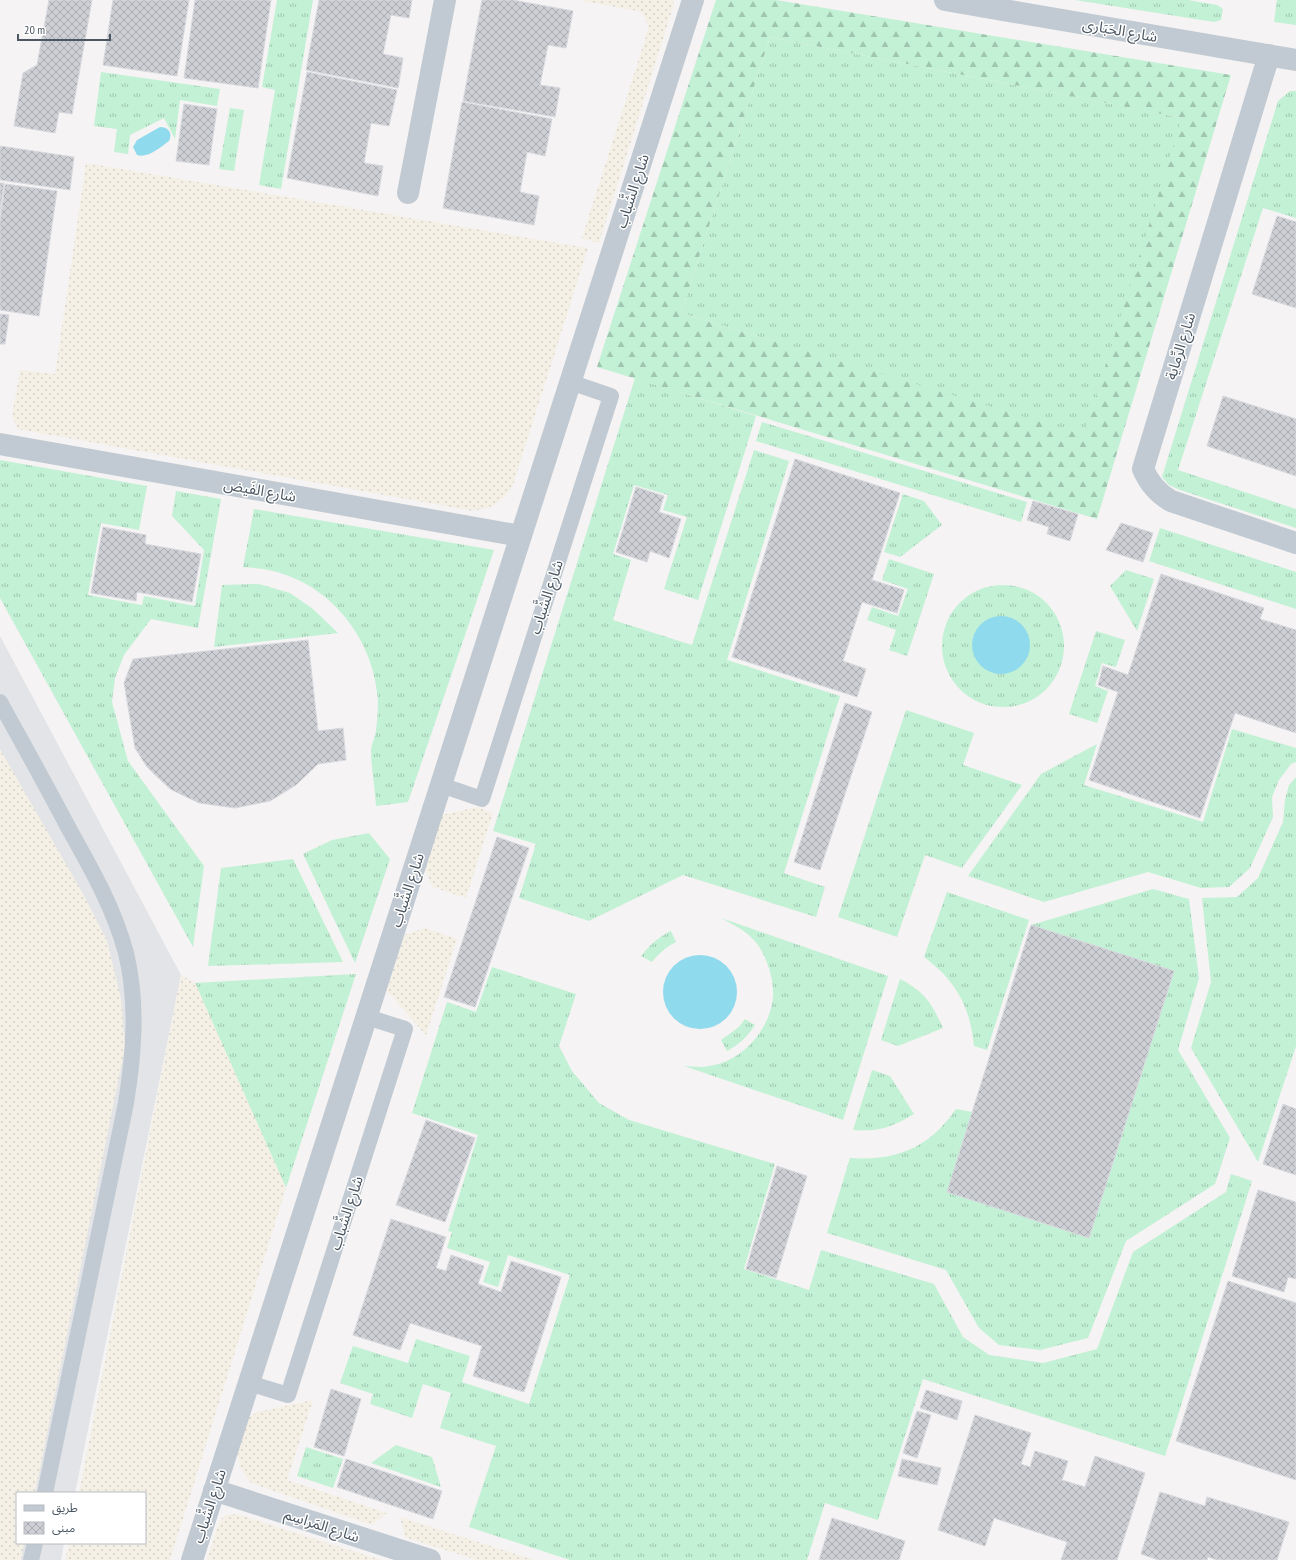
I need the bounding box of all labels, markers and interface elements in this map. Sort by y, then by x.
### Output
street label: شارع الحَبَارى [1080,14,1159,49]
scale bar [18,16,110,42]
text: 20 m [24,22,45,37]
street label: شارع الشَّباب [609,151,656,232]
street label: شارع الرِّماية [1161,310,1202,383]
street label: شارع الفَيض [222,474,298,509]
street label: شارع الشَّباب [523,557,570,638]
street label: شارع الشَّباب [384,850,431,931]
street label: شارع الشَّباب [323,1173,370,1254]
street label: شارع الشَّباب [186,1466,233,1547]
legend [16,1492,146,1544]
text: طريق [52,1500,78,1516]
street label: شارع المَراسِم [281,1504,362,1549]
text: مبنى [52,1520,75,1535]

